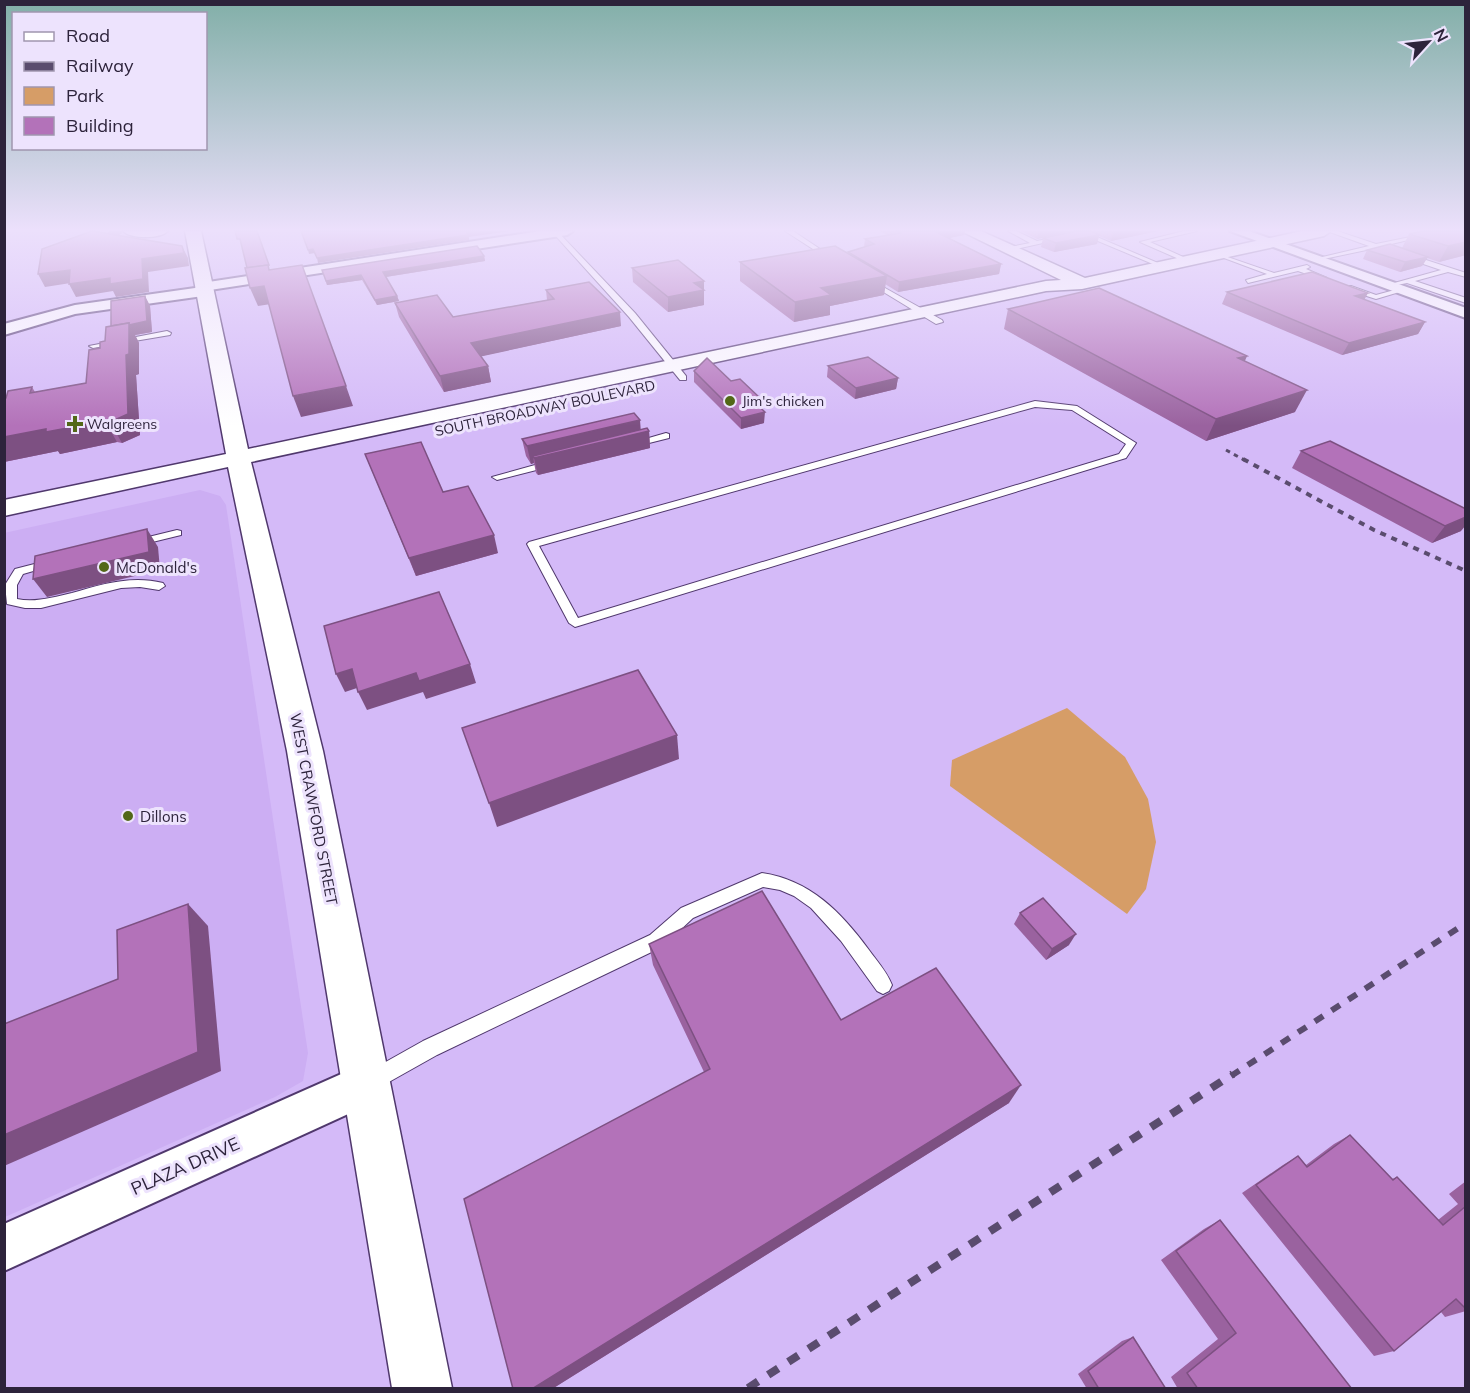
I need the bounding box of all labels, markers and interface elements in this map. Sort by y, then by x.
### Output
legend [12,12,207,150]
north arrow [1398,12,1458,72]
text: Road [66,24,110,47]
text: N [1430,25,1453,45]
text: Railway [66,54,134,77]
text: Park [66,84,105,107]
text: Building [66,114,134,137]
street label: SOUTH BROADWAY BOULEVARD [433,376,657,440]
place label: Jim's chicken [742,392,824,410]
marker: Jim's chicken [723,394,737,408]
place label: Walgreens [87,415,157,433]
marker: Walgreens [68,417,82,431]
place label: McDonald's [116,558,197,577]
marker: McDonald's [97,560,111,574]
street label: WEST CRAWFORD STREET [286,711,342,907]
place label: Dillons [140,807,187,826]
marker: Dillons [121,809,135,823]
street label: PLAZA DRIVE [127,1132,243,1200]

